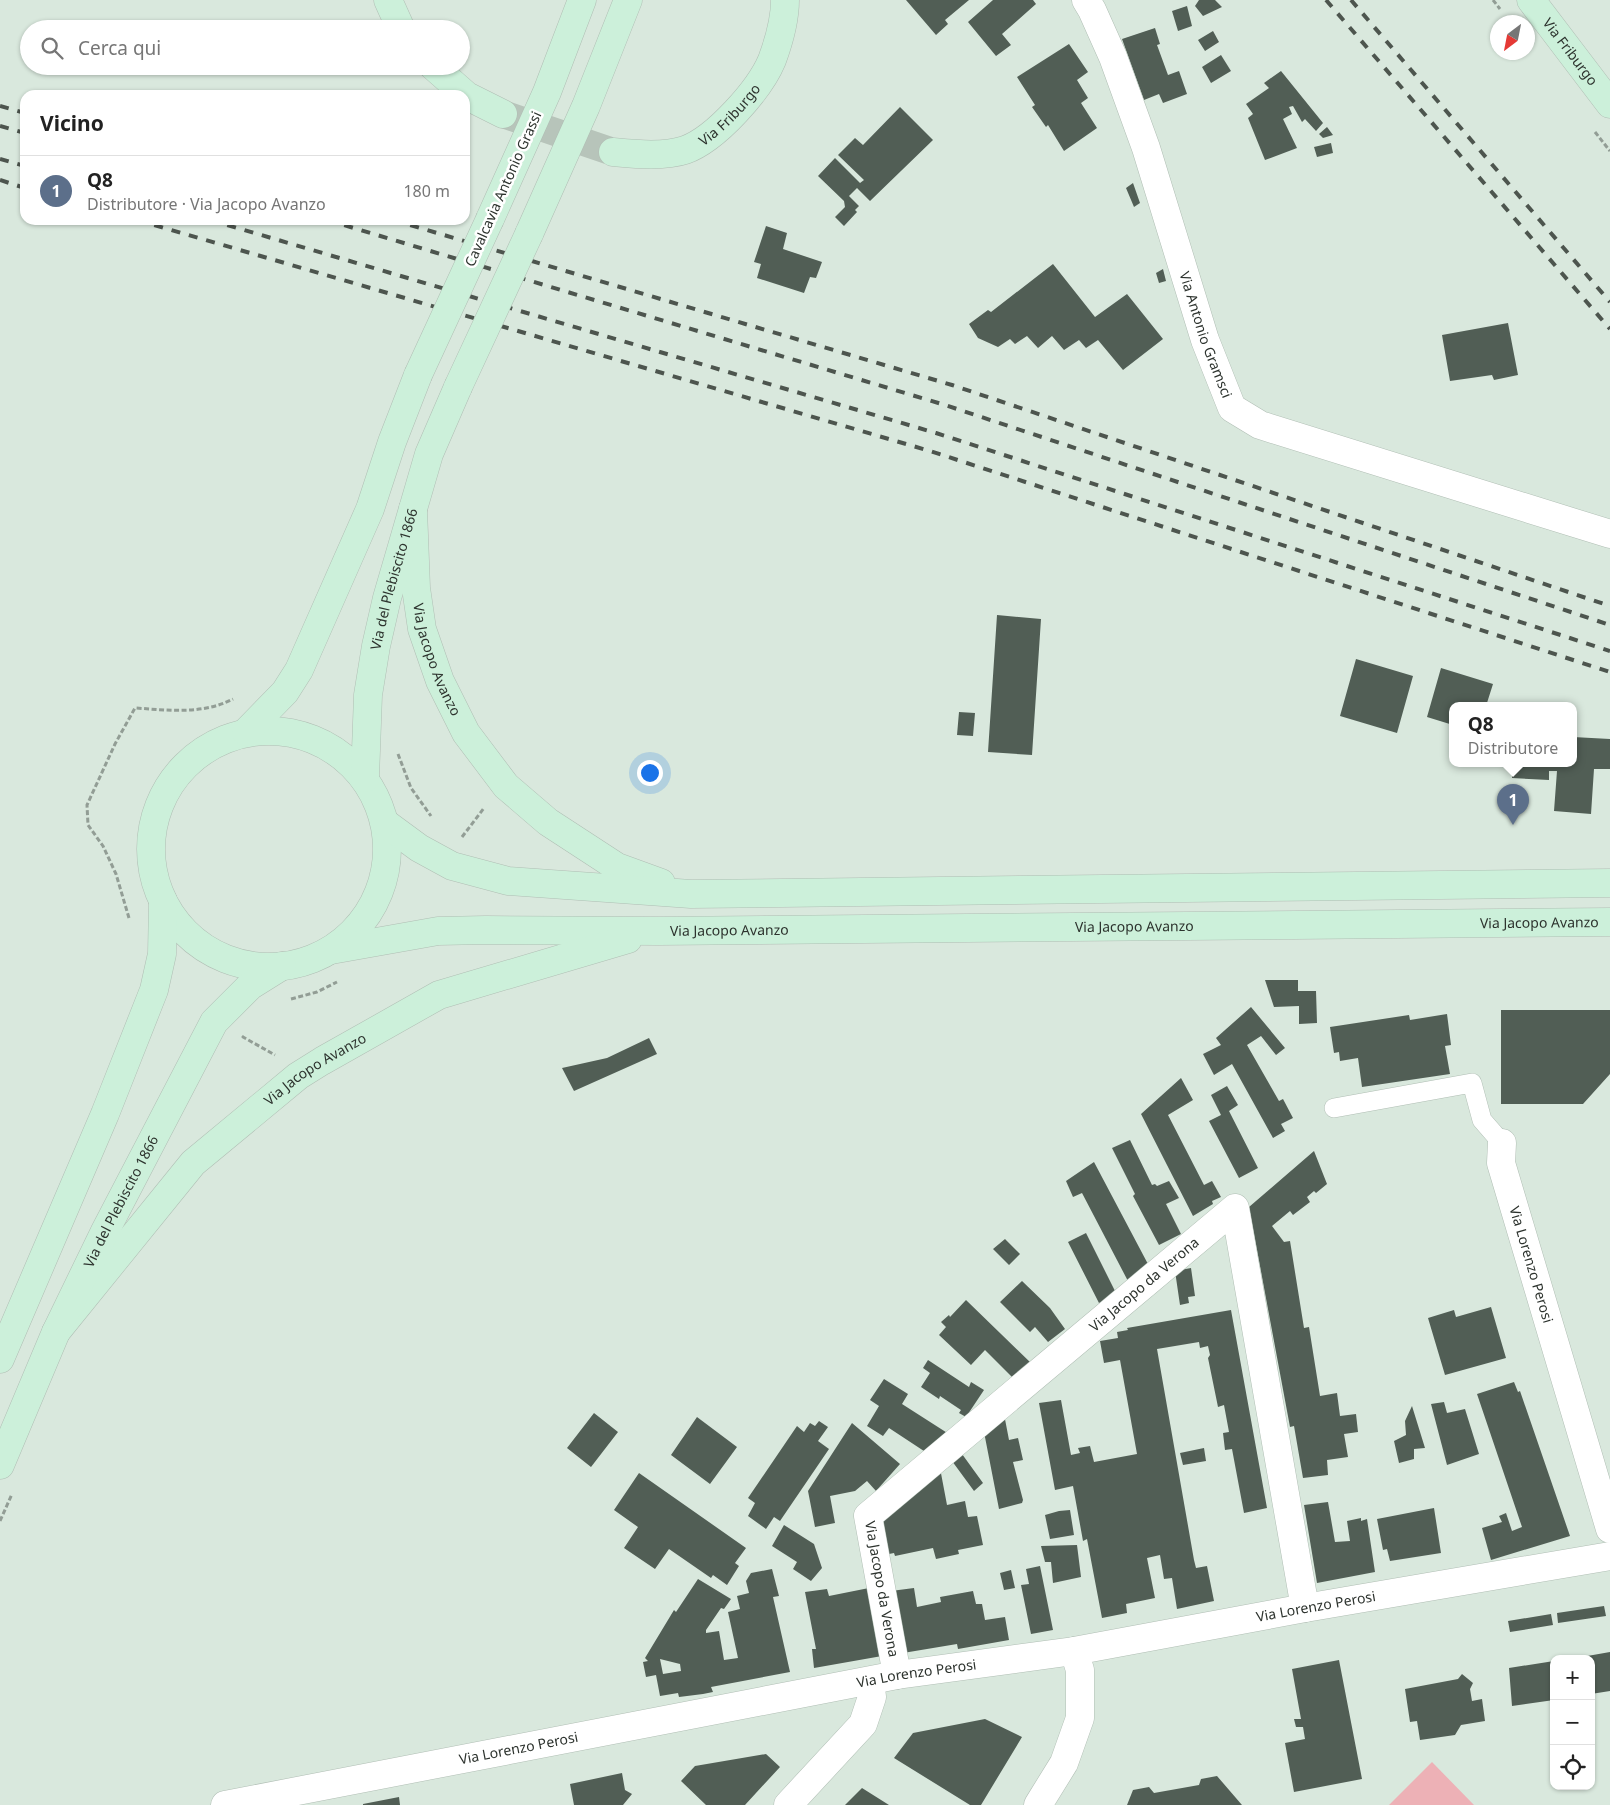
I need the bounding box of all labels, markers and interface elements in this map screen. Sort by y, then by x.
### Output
street label: Via Friburgo [1539,14,1603,89]
north arrow [1490,15,1535,60]
search box [20,20,470,75]
icon: search [38,34,66,62]
text: Cerca qui [78,35,161,61]
street label: Via Friburgo [695,80,764,150]
street label: Cavalcavia Antonio Grassi [460,108,545,269]
text: Vicino [40,109,104,137]
text: Q8 [87,167,113,193]
text: 1 [51,180,61,202]
text: 180 m [403,180,450,202]
text: Distributore · Via Jacopo Avanzo [87,193,326,215]
street label: Via Antonio Gramsci [1175,269,1237,401]
street label: Via del Plebiscito 1866 [365,506,422,652]
street label: Via Jacopo Avanzo [409,602,466,719]
popup [1449,702,1577,767]
text: Q8 [1468,711,1494,737]
text: Distributore [1468,737,1558,759]
your location [637,760,663,786]
pin: 1 [1497,784,1529,825]
street label: Via Jacopo Avanzo [1480,912,1599,932]
street label: Via Jacopo Avanzo [1075,916,1194,936]
street label: Via Jacopo Avanzo [670,920,789,940]
street label: Via Jacopo Avanzo [260,1028,369,1109]
street label: Via del Plebiscito 1866 [79,1132,162,1270]
street label: Via Lorenzo Perosi [1505,1204,1558,1325]
street label: Via Jacopo da Verona [1085,1232,1203,1336]
street label: Via Jacopo da Verona [861,1519,904,1658]
street label: Via Lorenzo Perosi [1255,1586,1377,1626]
street label: Via Lorenzo Perosi [855,1654,977,1692]
map controls [1550,1655,1595,1790]
button: + [1550,1655,1595,1700]
button: − [1550,1700,1595,1745]
street label: Via Lorenzo Perosi [457,1727,580,1769]
button: locate [1550,1745,1595,1790]

